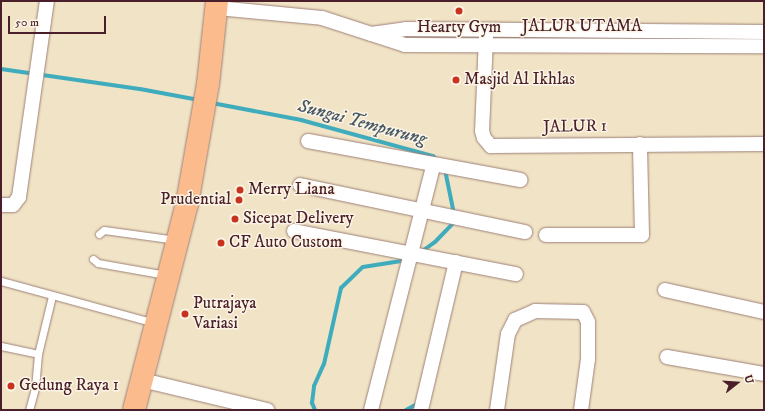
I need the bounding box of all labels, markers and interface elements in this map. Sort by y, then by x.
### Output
marker: Hearty Gym [454,6,464,16]
scale bar [10,8,108,34]
text: 50 m [15,15,39,30]
street label: JALUR UTAMA [522,17,642,37]
place label: Hearty Gym [417,18,501,38]
place label: Masjid Al Ikhlas [464,70,575,90]
marker: Masjid Al Ikhlas [451,75,461,85]
water label: Sungai Tempurung [295,95,429,151]
street label: JALUR 1 [543,116,607,138]
place label: Merry Liana [248,180,335,200]
marker: Merry Liana [235,185,245,195]
place label: Prudential [160,190,231,210]
marker: Prudential [234,195,244,205]
place label: Sicepat Delivery [243,209,354,229]
marker: Sicepat Delivery [230,214,240,224]
place label: CF Auto Custom [229,233,342,253]
marker: CF Auto Custom [216,238,226,248]
place label: Putrajaya Variasi [193,294,257,334]
marker: Putrajaya Variasi [180,309,190,319]
north arrow [717,363,757,403]
text: U [741,373,756,386]
place label: Gedung Raya 1 [19,376,119,396]
marker: Gedung Raya 1 [6,381,16,391]

